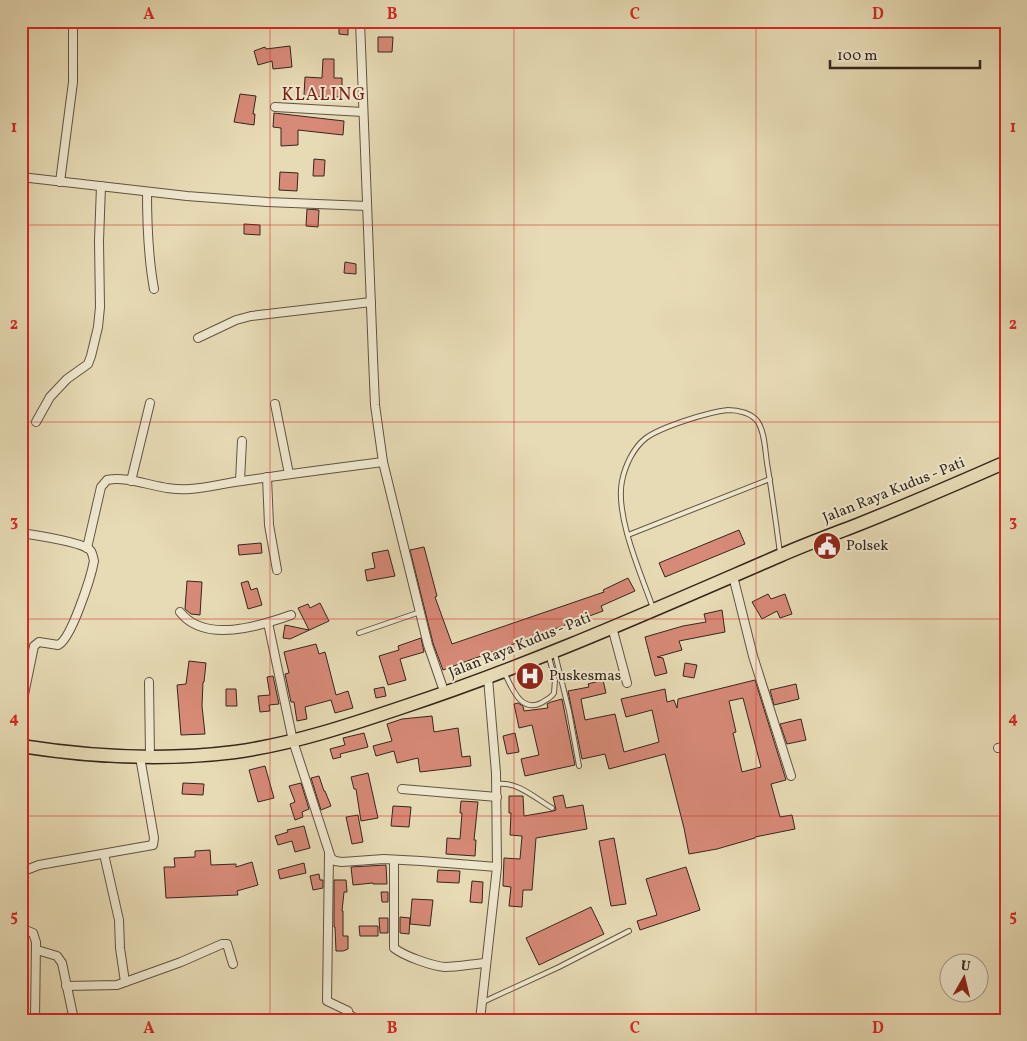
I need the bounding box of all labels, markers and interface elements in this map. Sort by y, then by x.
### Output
text: A [143,4,155,26]
text: B [387,4,398,26]
text: C [630,4,640,26]
text: D [872,4,884,26]
scale bar [830,38,980,70]
text: 100 m [837,46,877,67]
district label: KLALING [282,83,366,108]
text: 1 [11,117,17,139]
text: 1 [1010,117,1016,139]
text: 2 [10,314,18,336]
text: 2 [1009,314,1017,336]
street label: Jalan Raya Kudus - Pati [820,453,968,529]
text: 3 [10,511,18,533]
text: 3 [1009,511,1017,533]
public building icon: Polsek [812,531,842,561]
place label: Polsek [846,536,888,557]
street label: Jalan Raya Kudus - Pati [446,608,594,684]
hospital icon: Puskesmas [515,661,545,691]
place label: Puskesmas [549,666,621,687]
text: 4 [9,708,19,730]
text: 4 [1008,708,1018,730]
text: 5 [10,906,18,928]
text: 5 [1009,906,1017,928]
north arrow [940,954,990,1004]
text: U [960,957,972,977]
text: A [143,1018,155,1040]
text: B [387,1018,398,1040]
text: C [630,1018,640,1040]
text: D [872,1018,884,1040]

